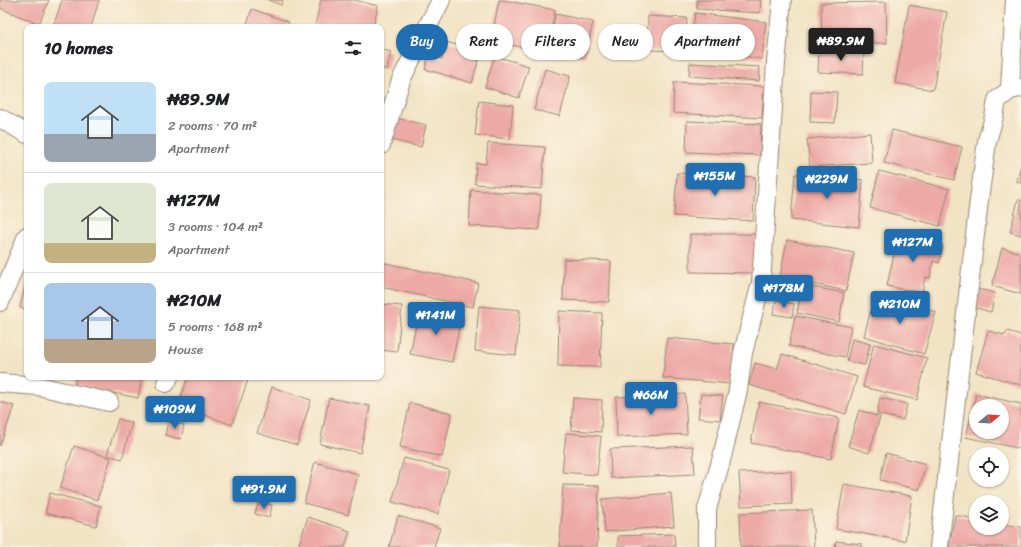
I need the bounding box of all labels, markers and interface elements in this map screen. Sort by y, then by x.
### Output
chip: Buy [396,24,448,60]
chip: Rent [456,24,513,60]
chip: Filters [521,24,590,60]
chip: New [598,24,653,60]
chip: Apartment [661,24,755,60]
pin: ₦89.9M [808,28,874,62]
text: ₦89.9M [818,29,864,52]
text: 10 homes [44,33,113,63]
icon: filters [342,37,364,59]
text: ₦89.9M [168,84,229,114]
icon: home [76,98,124,146]
text: 2 rooms · 70 m² [168,114,257,137]
text: Apartment [168,137,229,160]
pin: ₦155M [687,163,743,197]
text: ₦155M [695,164,735,187]
pin: ₦229M [799,166,855,200]
text: ₦229M [806,167,848,190]
text: ₦127M [168,185,220,215]
icon: home [76,199,124,247]
text: 3 rooms · 104 m² [168,215,263,238]
pin: ₦127M [885,229,941,263]
text: ₦127M [893,230,933,253]
text: Apartment [168,238,229,261]
pin: ₦178M [756,275,812,309]
text: ₦178M [764,276,804,299]
text: ₦210M [168,285,221,315]
pin: ₦210M [872,291,928,325]
text: ₦210M [880,292,920,315]
icon: home [76,299,124,347]
pin: ₦141M [408,302,464,336]
text: ₦141M [417,303,455,326]
text: 5 rooms · 168 m² [168,315,263,338]
text: House [168,338,203,361]
pin: ₦66M [627,382,675,416]
text: ₦66M [634,383,668,406]
pin: ₦109M [147,396,203,430]
text: ₦109M [154,397,196,420]
north arrow [969,399,1009,439]
map controls [969,399,1009,535]
button: locate [969,447,1009,487]
pin: ₦91.9M [231,476,297,510]
text: ₦91.9M [242,477,286,500]
button: layers [969,495,1009,535]

